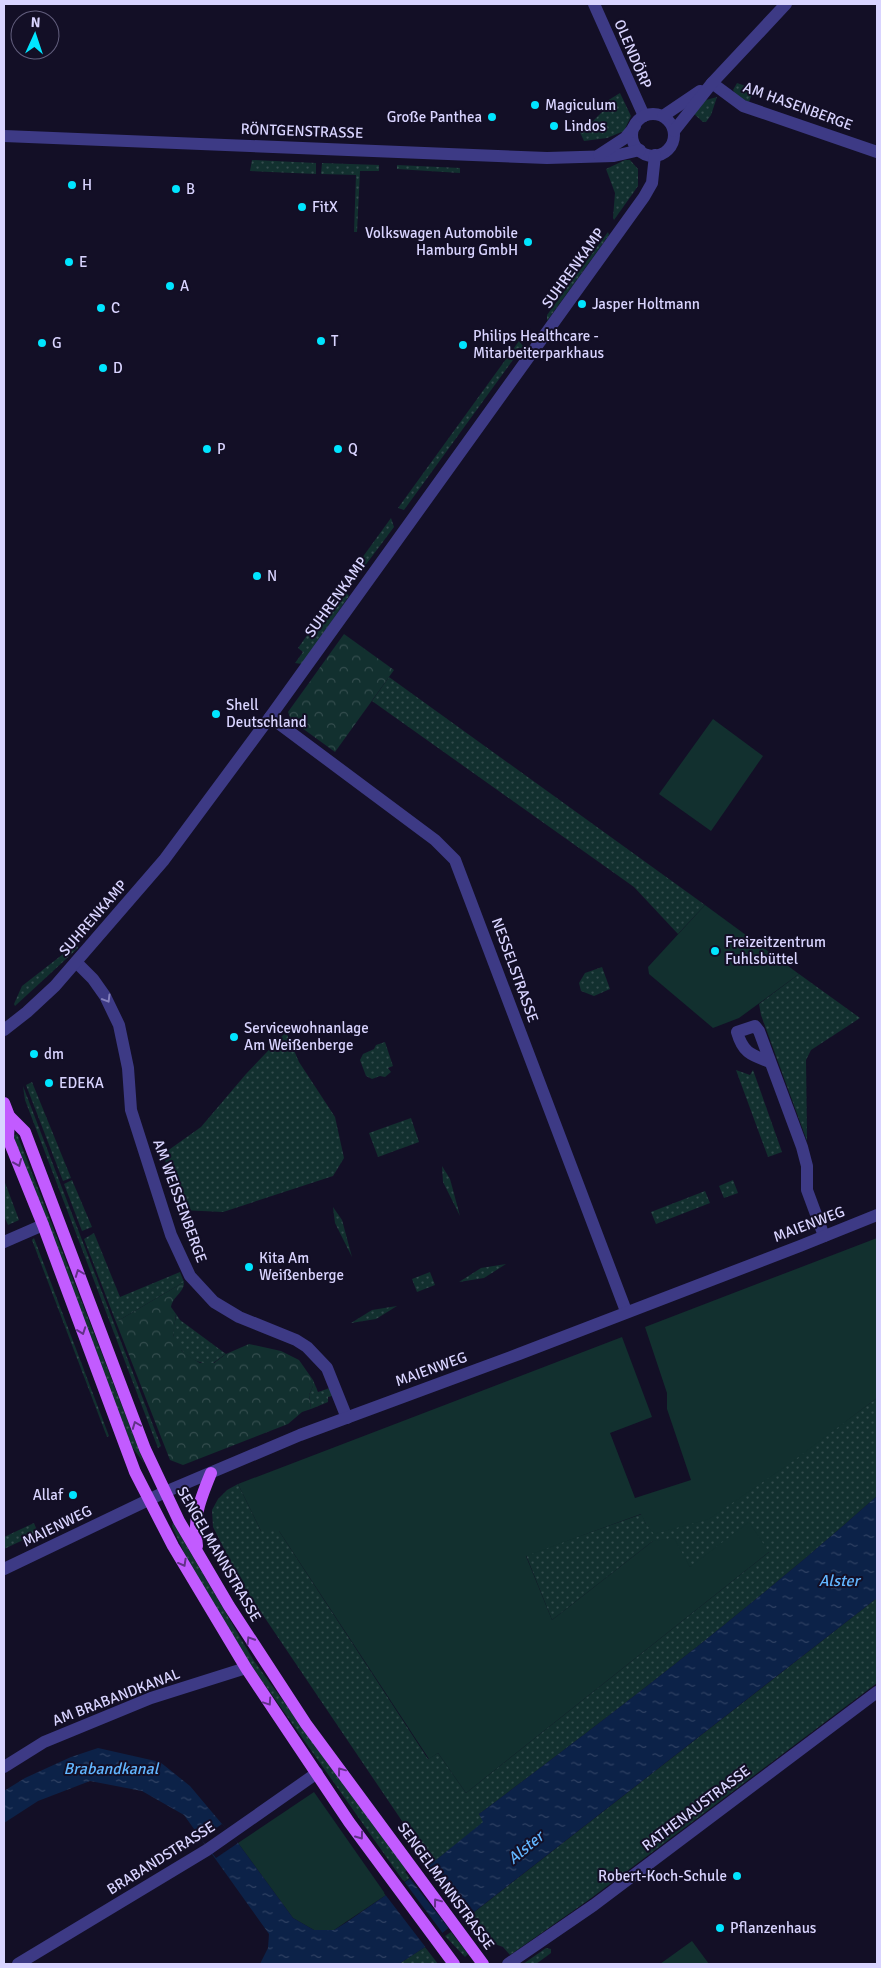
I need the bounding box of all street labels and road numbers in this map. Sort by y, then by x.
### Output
street label: OLENDÖRP [610,17,656,91]
street label: AM HASENBERGE [741,78,855,134]
street label: RÖNTGENSTRASSE [240,120,364,142]
street label: SUHRENKAMP [538,224,608,312]
street label: SUHRENKAMP [301,553,371,641]
street label: SUHRENKAMP [55,876,131,960]
street label: NESSELSTRASSE [488,915,542,1025]
street label: AM WEISSENBERGE [149,1137,211,1265]
street label: MAIENWEG [771,1202,847,1246]
street label: MAIENWEG [393,1348,469,1390]
street label: SENGELMANNSTRASSE [173,1483,265,1625]
street label: MAIENWEG [19,1501,95,1551]
street label: AM BRABANDKANAL [50,1664,183,1730]
street label: RATHENAUSTRASSE [638,1761,754,1855]
street label: BRABANDSTRASSE [104,1817,218,1899]
street label: SENGELMANNSTRASSE [394,1819,498,1953]

